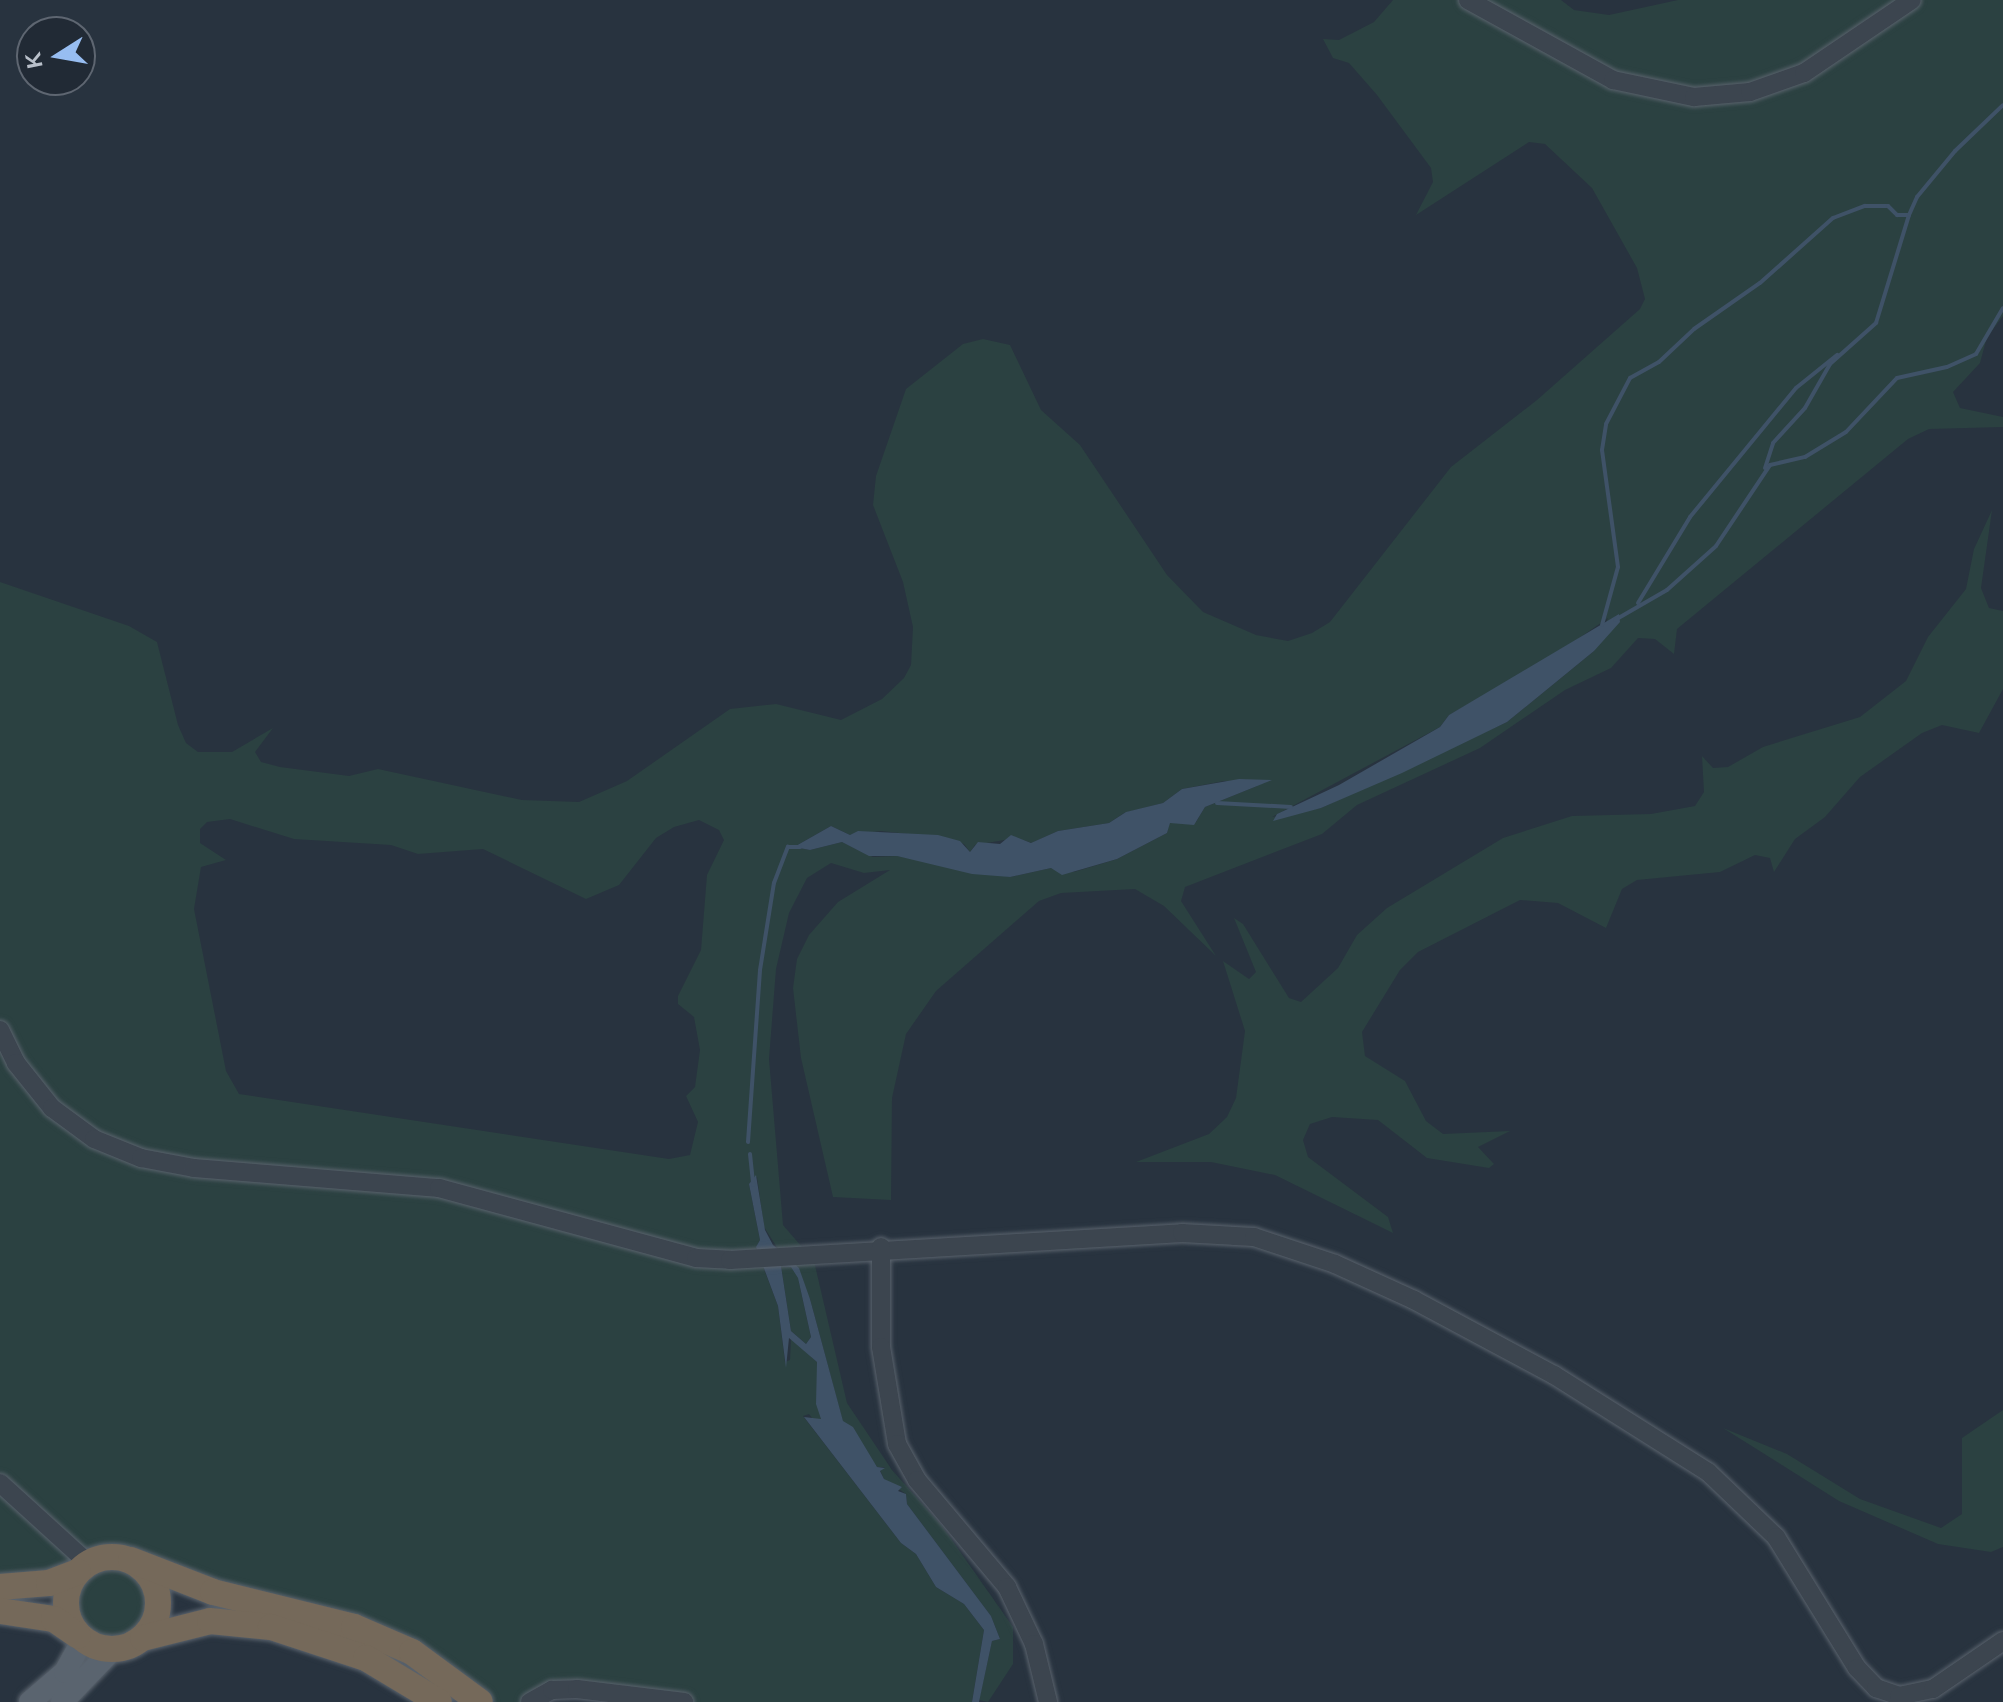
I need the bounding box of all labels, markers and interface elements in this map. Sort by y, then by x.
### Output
north arrow [16,16,96,96]
text: K [20,50,48,70]

